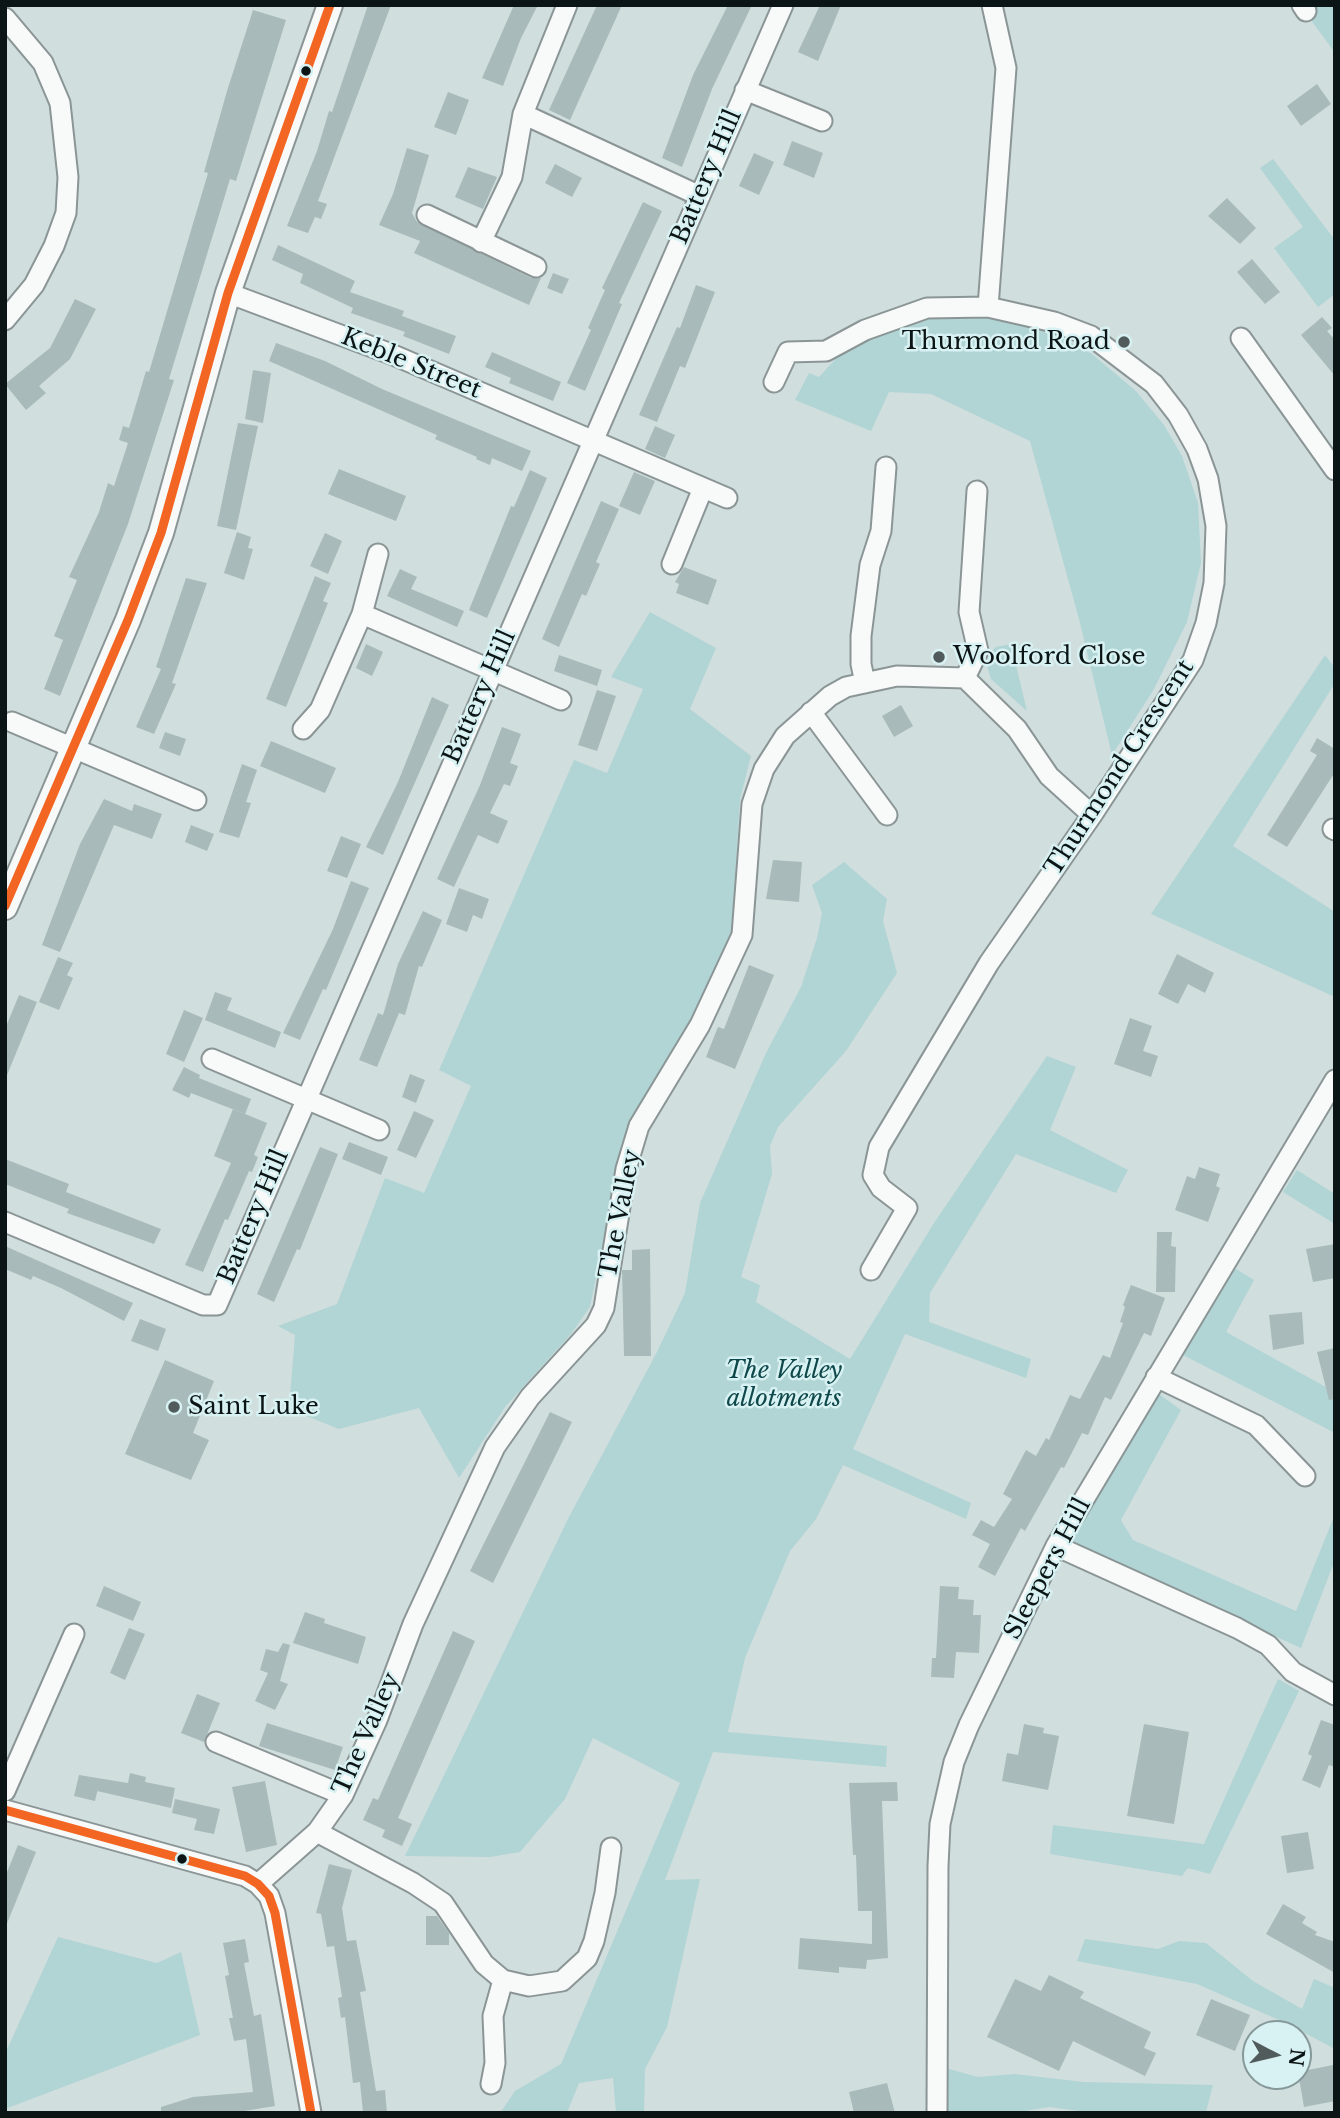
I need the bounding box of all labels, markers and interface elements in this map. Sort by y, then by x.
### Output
unlabelled marker [299,64,313,78]
street label: Battery Hill [666,105,748,249]
street label: Keble Street [337,323,485,405]
place label: Thurmond Road [902,328,1110,356]
marker: Thurmond Road [1116,334,1132,350]
street label: Battery Hill [438,626,522,768]
place label: Woolford Close [953,643,1146,671]
marker: Woolford Close [931,649,947,665]
street label: Thurmond Crescent [1039,655,1201,881]
street label: Battery Hill [213,1145,295,1289]
street label: The Valley [594,1147,648,1281]
park label: The Valley allotments [726,1357,842,1413]
place label: Saint Luke [188,1393,319,1421]
marker: Saint Luke [166,1399,182,1415]
street label: Sleepers Hill [999,1493,1097,1645]
street label: The Valley [327,1668,407,1800]
unlabelled marker [175,1852,189,1866]
north arrow [1242,2020,1312,2090]
text: N [1284,2047,1309,2068]

